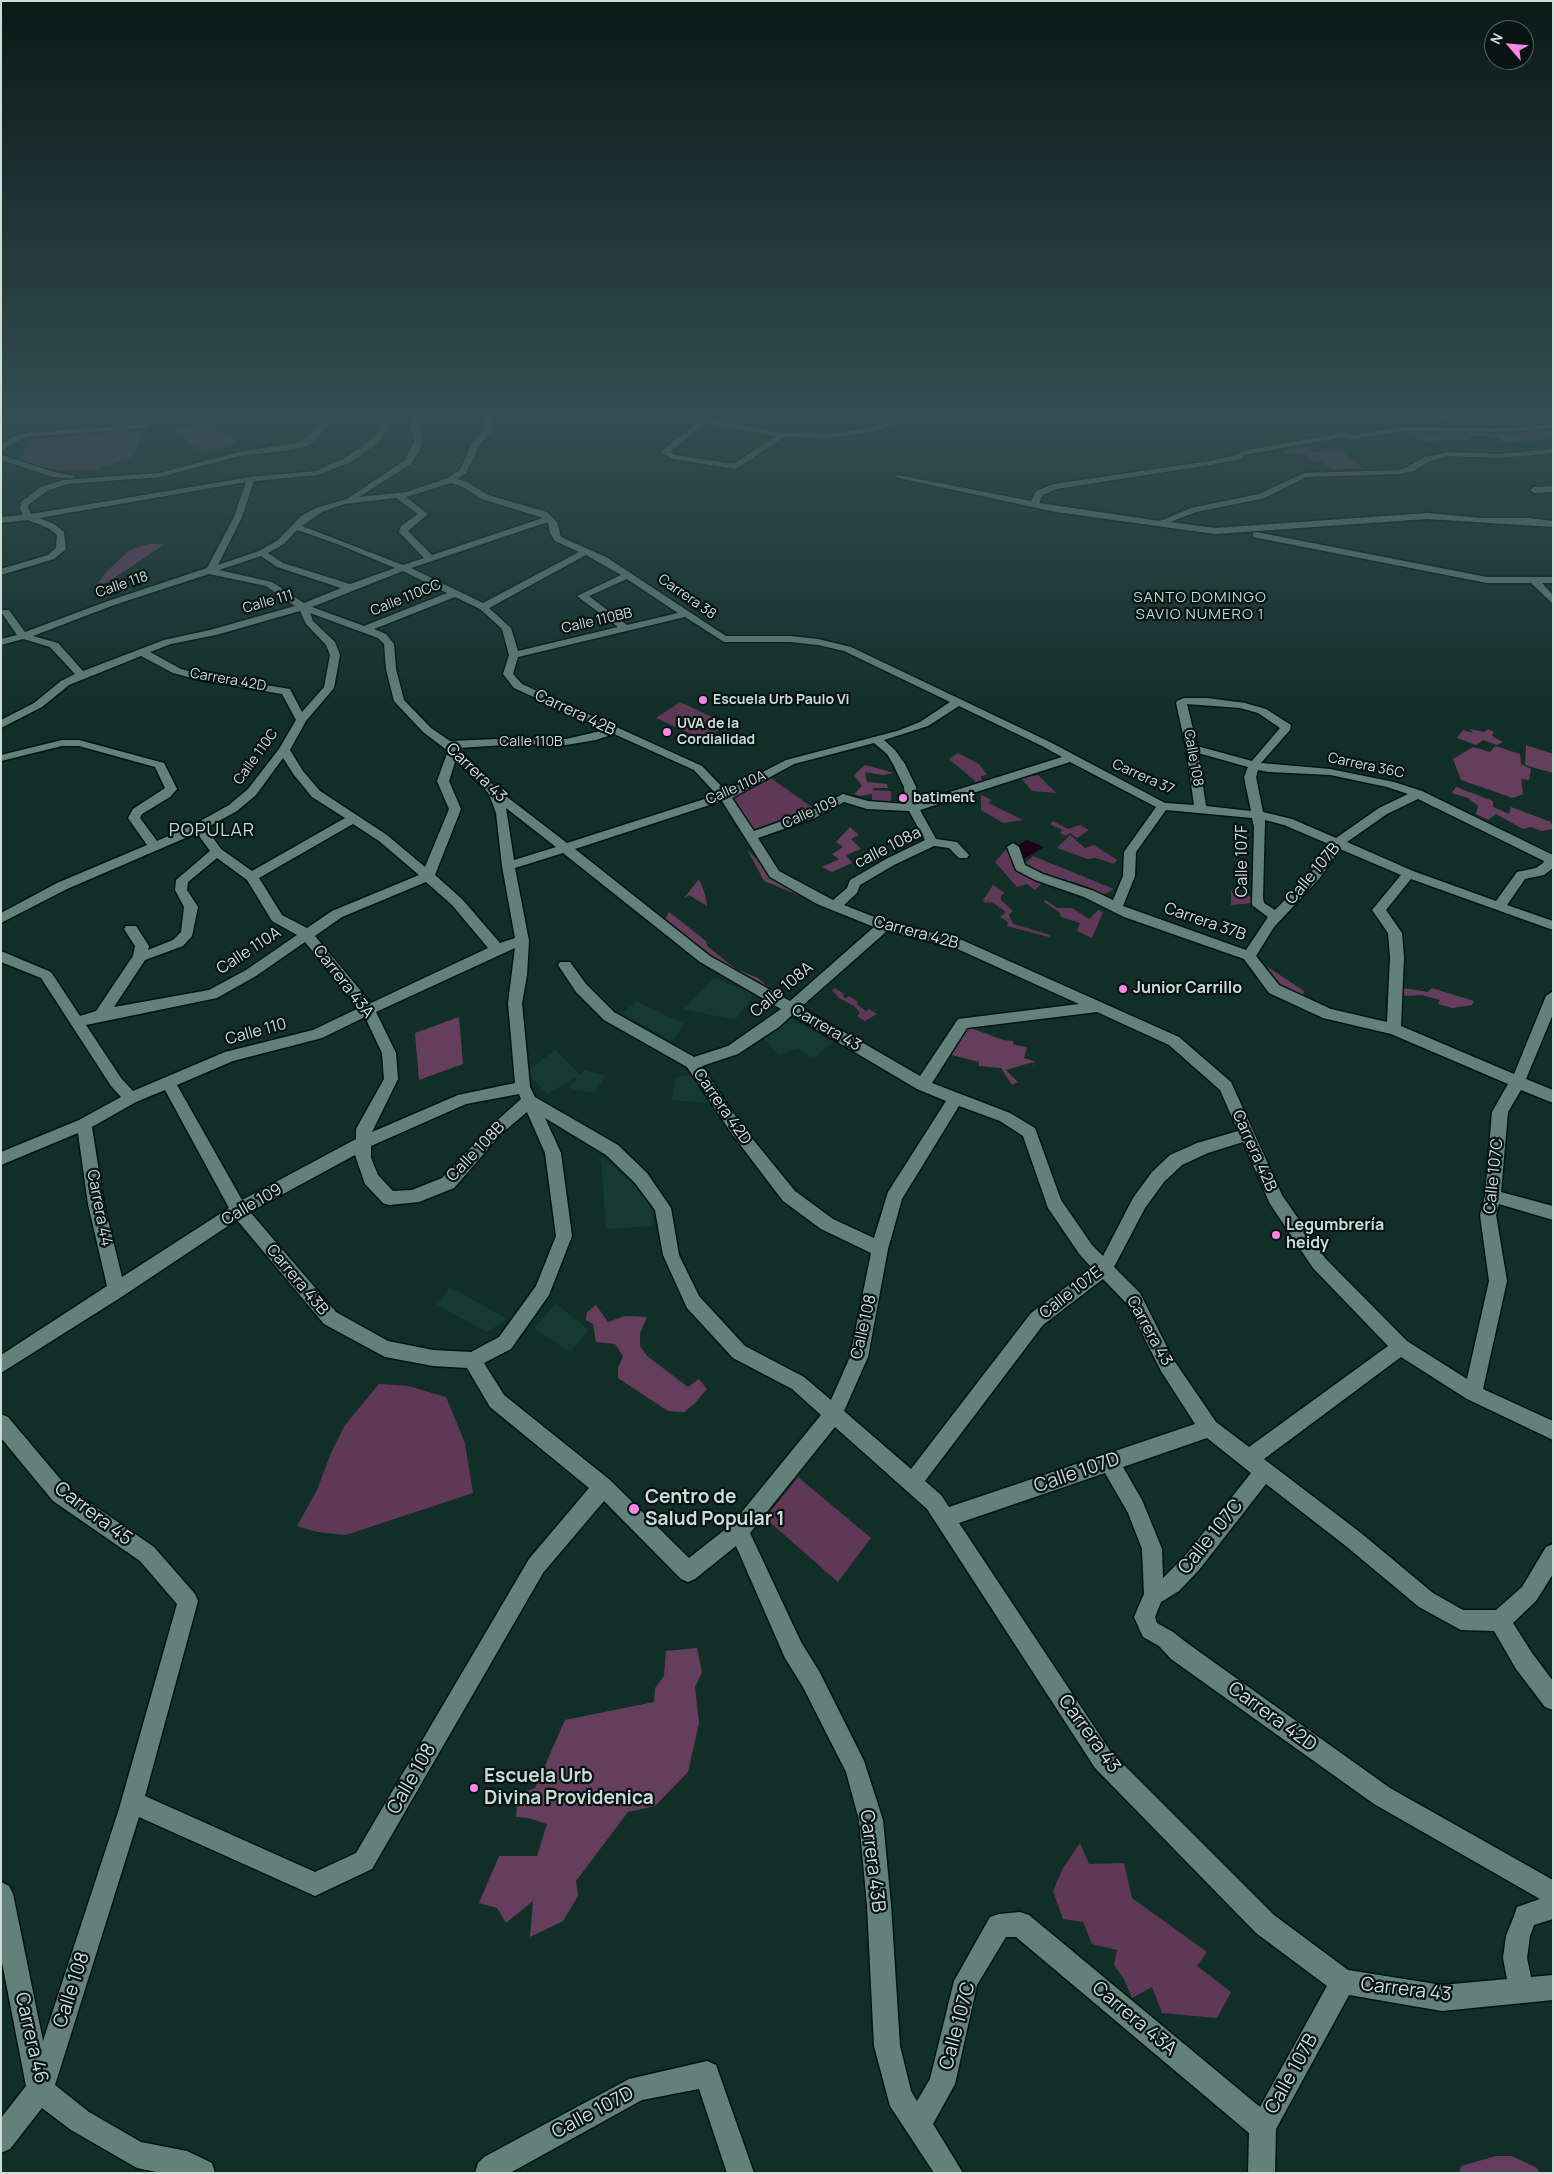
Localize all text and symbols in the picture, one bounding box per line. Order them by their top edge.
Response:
north arrow [1484,20,1534,70]
text: N [1485,30,1507,47]
street label: Calle 118 [94,568,150,602]
street label: Carrera 38 [655,571,719,623]
street label: Calle 110CC [368,576,444,620]
street label: Calle 111 [241,587,295,617]
district label: SANTO DOMINGO SAVIO NUMERO 1 [1132,589,1268,624]
street label: Calle 110BB [560,605,634,637]
street label: Carrera 42D [189,665,267,695]
street label: Carrera 42B [532,686,618,740]
place label: Escuela Urb Paulo Vi [713,692,849,708]
marker: Escuela Urb Paulo Vi [697,694,709,706]
place label: UVA de la Cordialidad [677,716,755,749]
street label: Calle 110C [230,726,282,788]
marker: UVA de la Cordialidad [661,726,673,738]
street label: Calle 108 [1180,728,1206,788]
street label: Calle 110B [499,734,563,750]
street label: Carrera 43 [442,739,510,807]
street label: Carrera 36C [1326,750,1406,782]
street label: Carrera 37 [1109,756,1177,798]
street label: Calle 110A [704,767,768,809]
place label: batiment [913,790,975,806]
marker: batiment [897,792,909,804]
street label: Calle 109 [780,794,840,832]
district label: POPULAR [168,820,256,842]
street label: calle 108a [852,823,924,873]
street label: Calle 107F [1233,825,1253,897]
street label: Calle 107B [1282,839,1344,909]
street label: Carrera 37B [1162,899,1248,945]
street label: Carrera 42B [872,912,960,954]
street label: Calle 110A [213,923,285,979]
street label: Carrera 43A [309,942,377,1022]
street label: Calle 108A [747,958,817,1022]
place label: Junior Carrillo [1133,979,1242,999]
marker: Junior Carrillo [1117,983,1129,995]
street label: Carrera 43 [788,1000,864,1056]
street label: Calle 110 [223,1015,289,1049]
street label: Carrera 42D [689,1065,755,1149]
street label: Carrera 42B [1228,1107,1280,1195]
street label: Calle 108B [443,1118,509,1186]
street label: Calle 107C [1480,1137,1508,1215]
street label: Carrera 44 [82,1168,116,1248]
street label: Calle 109 [218,1180,286,1230]
place label: Legumbrería heidy [1286,1216,1384,1254]
marker: Legumbrería heidy [1270,1229,1282,1241]
street label: Carrera 43B [262,1241,332,1319]
street label: Calle 107E [1036,1263,1106,1323]
street label: Calle 108 [847,1293,881,1361]
street label: Carrera 43 [1122,1293,1176,1369]
street label: Calle 107D [1031,1448,1123,1498]
street label: Carrera 45 [49,1477,137,1551]
place label: Centro de Salud Popular 1 [645,1487,784,1531]
street label: Calle 107C [1174,1495,1248,1579]
marker: Centro de Salud Popular 1 [627,1502,641,1516]
street label: Carrera 42D [1223,1677,1321,1757]
street label: Carrera 43 [1053,1690,1125,1778]
street label: Calle 108 [383,1740,441,1818]
place label: Escuela Urb Divina Providenica [484,1766,654,1810]
marker: Escuela Urb Divina Providenica [468,1782,480,1794]
street label: Carrera 43B [854,1809,890,1913]
street label: Calle 108 [49,1949,95,2031]
street label: Carrera 43 [1359,1973,1453,2007]
street label: Carrera 43A [1087,1977,1181,2061]
street label: Calle 107C [935,1980,981,2072]
street label: Carrera 46 [9,1990,53,2086]
street label: Calle 107B [1261,2030,1323,2118]
street label: Calle 107D [548,2082,638,2144]

